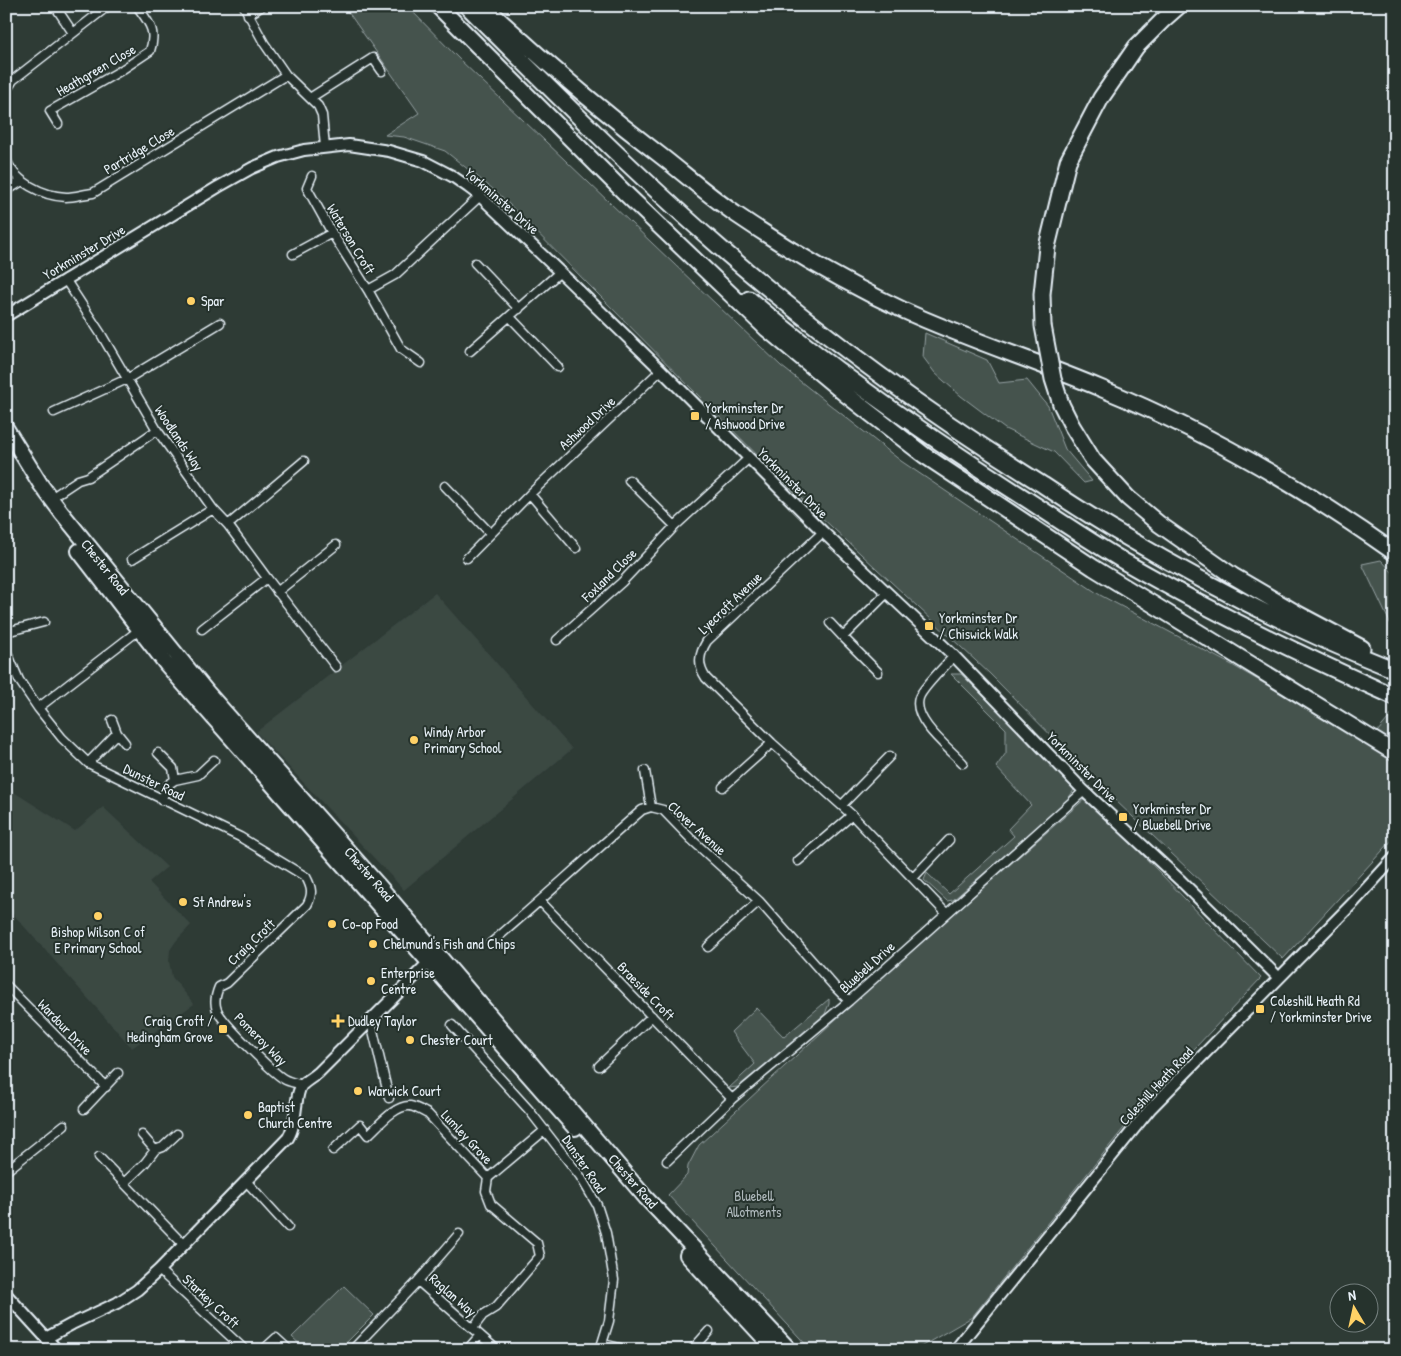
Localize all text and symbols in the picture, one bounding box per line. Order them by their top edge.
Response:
street label: Heathgreen Close [53,39,140,101]
street label: Partridge Close [100,121,179,179]
street label: Yorkminster Drive [461,163,544,238]
street label: Waterson Croft [323,200,380,278]
street label: Yorkminster Drive [39,219,129,284]
place label: Spar [201,291,225,311]
marker: Spar [185,295,197,307]
street label: Ashwood Drive [554,391,619,454]
place label: Yorkminster Dr / Ashwood Drive [705,398,785,433]
street label: Woodlands Way [150,401,208,475]
marker: Yorkminster Dr / Ashwood Drive [689,410,701,422]
street label: Yorkminster Drive [754,443,833,522]
street label: Chester Road [77,535,134,599]
street label: Foxland Close [576,543,641,606]
street label: Lyecroft Avenue [694,567,767,639]
place label: Yorkminster Dr / Chiswick Walk [939,608,1018,643]
marker: Yorkminster Dr / Chiswick Walk [923,620,935,632]
place label: Windy Arbor Primary School [424,722,502,758]
street label: Yorkminster Drive [1043,727,1122,806]
marker: Windy Arbor Primary School [408,734,420,746]
street label: Dunster Road [120,759,188,805]
street label: Clover Avenue [664,796,731,859]
place label: Yorkminster Dr / Bluebell Drive [1133,799,1212,834]
marker: Yorkminster Dr / Bluebell Drive [1117,811,1129,823]
street label: Chester Road [340,842,399,905]
place label: St Andrew's [193,892,251,911]
marker: St Andrew's [177,896,189,908]
marker: Bishop Wilson C of E Primary School [92,910,104,922]
street label: Craig Croft [223,914,280,970]
place label: Co-op Food [342,914,398,934]
marker: Co-op Food [326,918,338,930]
place label: Bishop Wilson C of E Primary School [51,922,145,958]
place label: Chelmund's Fish and Chips [383,934,515,954]
street label: Bluebell Drive [835,936,899,997]
marker: Chelmund's Fish and Chips [367,938,379,950]
street label: Braeside Croft [614,957,679,1024]
place label: Enterprise Centre [381,963,435,998]
marker: Enterprise Centre [365,975,377,987]
place label: Coleshill Heath Rd / Yorkminster Drive [1270,991,1372,1026]
street label: Wardour Drive [34,994,97,1059]
marker: Coleshill Heath Rd / Yorkminster Drive [1254,1003,1266,1015]
street label: Pomeroy Way [230,1008,292,1070]
place label: Craig Croft / Hedingham Grove [127,1011,213,1047]
place label: Dudley Taylor [348,1011,417,1031]
marker: Dudley Taylor [332,1015,344,1027]
marker: Craig Croft / Hedingham Grove [217,1023,229,1035]
place label: Chester Court [420,1030,493,1049]
marker: Chester Court [404,1034,416,1046]
street label: Coleshill Heath Road [1114,1042,1197,1129]
place label: Warwick Court [368,1081,441,1100]
marker: Warwick Court [352,1085,364,1097]
place label: Baptist Church Centre [258,1097,333,1132]
street label: Lumley Grove [437,1105,498,1169]
marker: Baptist Church Centre [242,1109,254,1121]
street label: Dunster Road [558,1131,611,1197]
street label: Chester Road [604,1149,663,1212]
park label: Bluebell Allotments [727,1186,781,1221]
street label: Starkey Croft [178,1269,244,1333]
street label: Raglan Way [425,1269,481,1321]
north arrow [1328,1284,1378,1334]
text: N [1347,1285,1358,1305]

